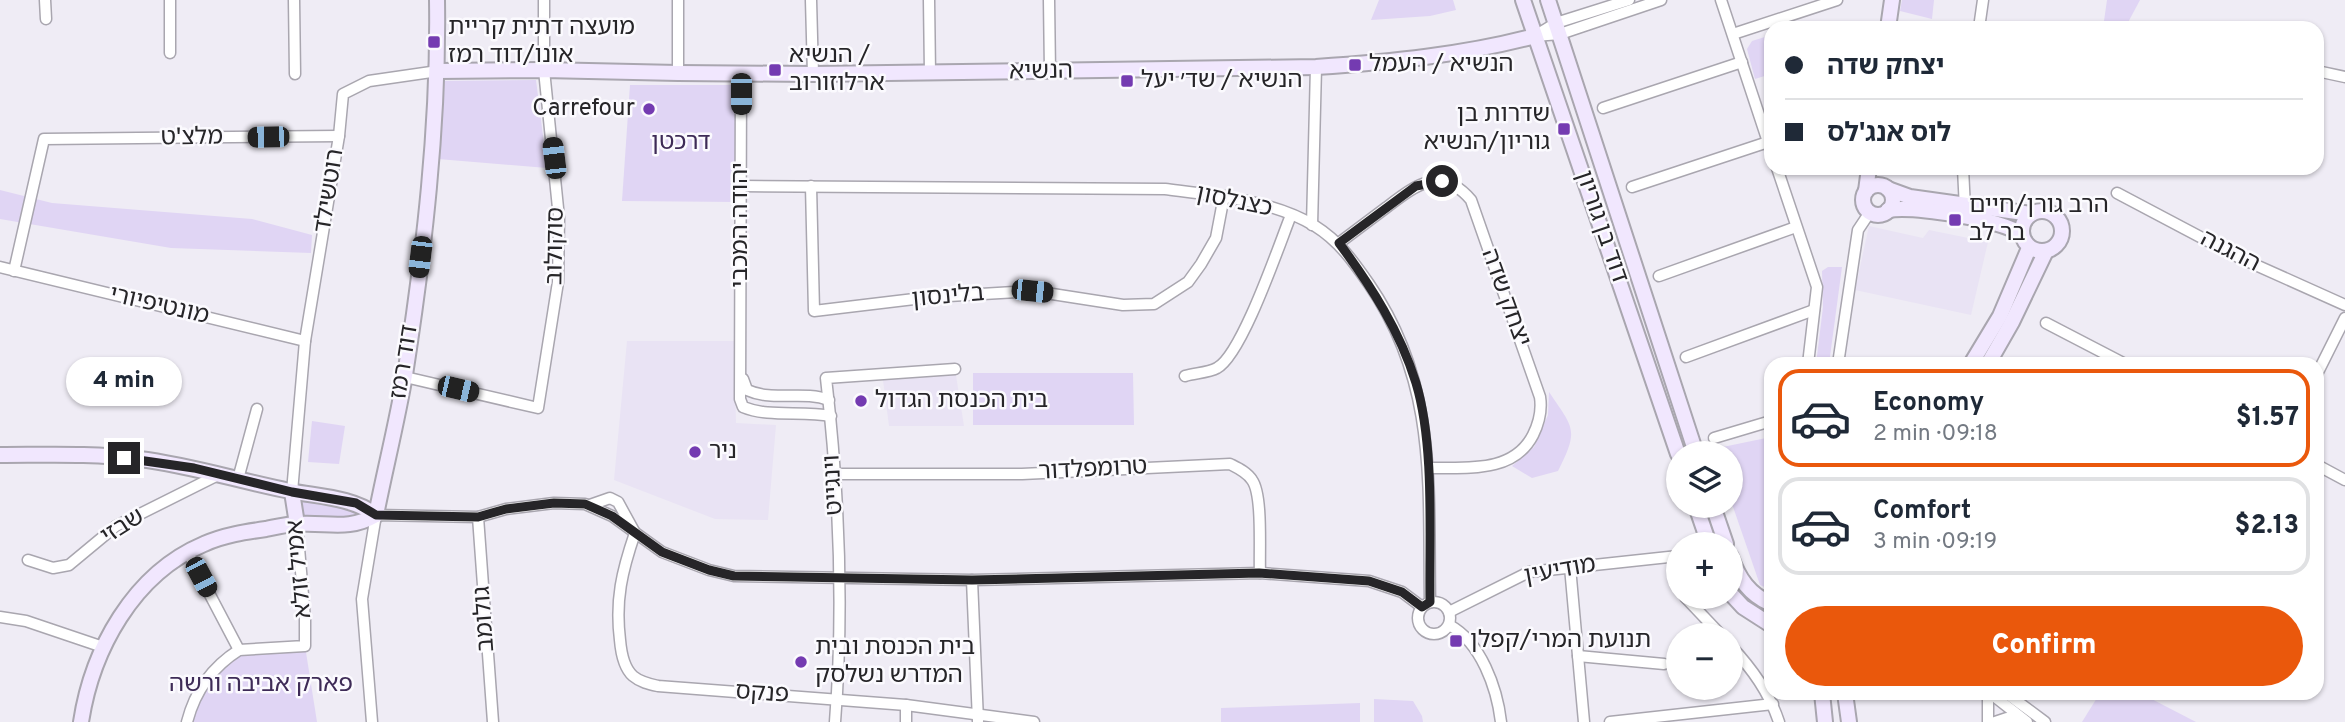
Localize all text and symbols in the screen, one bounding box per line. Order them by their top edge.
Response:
place label: מועצה דתית קריית אונו/דוד רמז [448,13,635,71]
marker: מועצה דתית קריית אונו/דוד רמז [426,34,442,50]
place label: הנשיא / ארלוזורוב [789,41,885,99]
place label: הנשיא / העמל [1369,50,1514,80]
text: יצחק שדה [1827,51,1944,84]
street label: הנשיא [1009,56,1073,88]
marker: הנשיא / העמל [1347,57,1363,73]
marker: הנשיא / ארלוזורוב [767,62,783,78]
place label: הנשיא / שד׳ יעל [1141,66,1302,96]
car [731,73,752,115]
marker: הנשיא / שד׳ יעל [1119,73,1135,89]
place label: Carrefour [532,94,635,124]
place label: שדרות בן גוריון/הנשיא [1424,100,1550,158]
marker: Carrefour [641,101,657,117]
text: לוס אנג'לס [1827,118,1951,151]
marker: שדרות בן גוריון/הנשיא [1556,121,1572,137]
street label: מלצ'ט [161,122,223,154]
car [247,126,290,148]
park label: דרכטן [651,128,711,158]
car [542,136,567,180]
street label: רוטשילד [309,147,351,235]
street label: יהודה המכבי [726,162,756,288]
route start [1426,165,1458,197]
street label: דוד בן גוריון [1568,167,1634,287]
street label: כצנלסון [1193,179,1275,225]
place label: הרב גורן/חיים בר לב [1969,191,2109,249]
street label: סוקולוב [540,207,572,285]
marker: הרב גורן/חיים בר לב [1947,212,1963,228]
street label: ההגנה [2195,224,2265,280]
car [408,235,433,279]
street label: יצחק שדה [1473,245,1537,351]
car [1011,278,1054,304]
street label: בלינסון [910,279,986,315]
street label: מונטיפיורי [106,280,212,332]
street label: דוד רמז [384,323,426,401]
callout: 4 min [66,356,182,406]
text: 4 min [93,367,155,396]
car [436,374,481,404]
place label: בית הכנסת הגדול [875,386,1048,416]
icon: car [1789,387,1852,450]
text: Economy [1873,387,1984,420]
marker: בית הכנסת הגדול [853,393,869,409]
text: $1.57 [2236,402,2299,435]
text: 2 min · 09:18 [1873,420,1998,449]
place label: ניר [709,437,737,467]
map controls [1666,441,1743,700]
button: layers [1666,441,1743,518]
route end [108,442,140,474]
marker: ניר [687,444,703,460]
street label: טרומפלדור [1038,452,1148,488]
street label: וינגייט [817,454,851,516]
icon: car [1789,495,1852,558]
text: Comfort [1873,495,1971,528]
street label: שבזי [96,502,150,552]
text: $2.13 [2235,510,2299,543]
street label: אמיל זולא [281,518,319,620]
text: 3 min · 09:19 [1873,528,1997,557]
button: + [1666,532,1743,609]
street label: מודיעין [1522,550,1598,592]
car [182,554,221,600]
street label: גולומב [468,585,502,653]
button: Confirm [1785,606,2303,686]
button: − [1666,623,1743,700]
place label: תנועת המרי/קפלן [1470,626,1651,656]
place label: בית הכנסת ובית המדרש נשלסק [815,633,975,691]
marker: תנועת המרי/קפלן [1448,633,1464,649]
marker: בית הכנסת ובית המדרש נשלסק [793,654,809,670]
park label: פארק אביבה ורשה [169,670,353,700]
street label: פנקס [734,677,790,711]

